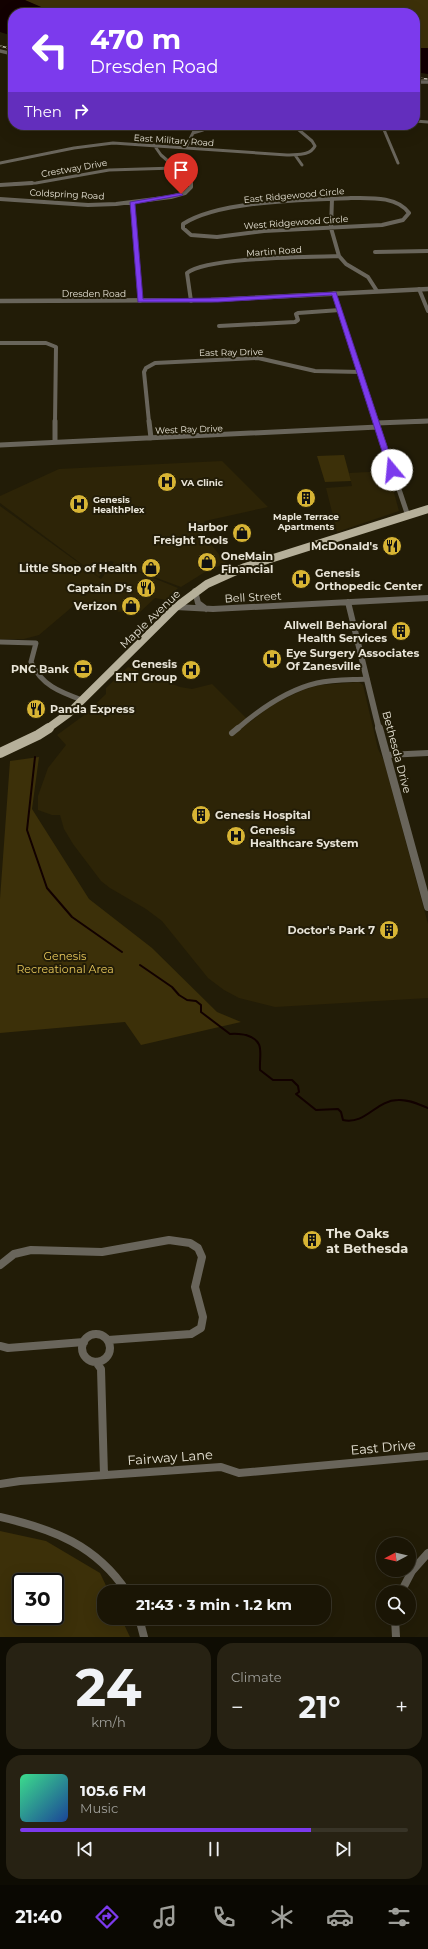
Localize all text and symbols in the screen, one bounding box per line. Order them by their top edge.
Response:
text: 470 m [90,22,181,56]
icon: left [24,24,76,76]
text: Dresden Road [90,56,219,78]
icon: right [70,100,92,122]
text: Then [24,102,62,121]
street label: East Military Road [133,132,215,148]
pin [164,153,198,194]
street label: Crestway Drive [40,157,108,179]
icon: arrive [170,159,192,181]
street label: East Ridgewood Circle [243,185,345,205]
street label: Coldspring Road [29,187,105,201]
street label: West Ridgewood Circle [243,213,349,231]
street label: Martin Road [246,244,302,258]
street label: Dresden Road [62,288,126,299]
street label: East Ray Drive [199,346,264,358]
street label: West Ray Drive [155,422,224,436]
position arrow [371,449,413,491]
hospital icon: VA Clinic [156,471,178,493]
place label: VA Clinic [180,477,224,488]
building icon: Maple Terrace Apartments [295,487,317,509]
hospital icon: Genesis HealthPlex [68,493,90,515]
place label: Genesis HealthPlex [93,494,145,515]
place label: Maple Terrace Apartments [273,511,339,532]
place label: Harbor Freight Tools [153,520,228,547]
shop icon: Harbor Freight Tools [231,522,253,544]
restaurant icon: McDonald's [381,535,403,557]
place label: McDonald's [311,539,378,553]
place label: OneMain Financial [221,549,273,576]
shop icon: OneMain Financial [196,551,218,573]
shop icon: Little Shop of Health [140,557,162,579]
place label: Little Shop of Health [19,561,137,575]
place label: Genesis Orthopedic Center [315,566,423,593]
hospital icon: Genesis Orthopedic Center [290,568,312,590]
restaurant icon: Captain D's [135,577,157,599]
place label: Captain D's [67,581,132,595]
street label: Maple Avenue [117,586,183,651]
street label: Bell Street [224,588,282,605]
shop icon: Verizon [120,595,142,617]
place label: Verizon [73,599,117,613]
place label: Allwell Behavioral Health Services [283,618,387,645]
building icon: Allwell Behavioral Health Services [390,620,412,642]
place label: Eye Surgery Associates Of Zanesville [286,646,419,673]
hospital icon: Eye Surgery Associates Of Zanesville [261,648,283,670]
place label: Genesis ENT Group [115,657,177,684]
bank icon: PNC Bank [72,658,94,680]
hospital icon: Genesis ENT Group [180,659,202,681]
place label: PNC Bank [11,662,70,676]
restaurant icon: Panda Express [25,698,47,720]
place label: Panda Express [50,702,135,716]
street label: Bethesda Drive [379,709,415,795]
building icon: Genesis Hospital [190,804,212,826]
place label: Genesis Hospital [215,808,311,822]
place label: Genesis Healthcare System [250,823,359,850]
hospital icon: Genesis Healthcare System [225,825,247,847]
building icon: Doctor's Park 7 [378,919,400,941]
place label: Doctor's Park 7 [288,923,375,937]
park label: Genesis Recreational Area [16,949,114,976]
place label: The Oaks at Bethesda [326,1225,408,1256]
building icon: The Oaks at Bethesda [301,1229,323,1251]
street label: East Drive [350,1436,416,1458]
street label: Fairway Lane [127,1446,213,1468]
north arrow [376,1537,416,1577]
map controls [376,1537,416,1625]
speed limit sign: 30 [12,1573,64,1625]
button: search [376,1585,416,1625]
text: 21:43 · 3 min · 1.2 km [136,1595,292,1614]
text: 24 [76,1656,141,1719]
text: Climate [231,1669,282,1685]
text: 21° [299,1689,341,1726]
text: − [231,1694,244,1721]
text: + [395,1694,408,1721]
text: km/h [91,1714,126,1730]
text: 105.6 FM [80,1781,146,1800]
text: Music [80,1800,118,1816]
icon: previous [74,1838,96,1860]
icon: pause [203,1838,225,1860]
icon: next [332,1838,354,1860]
icon: directions [93,1903,121,1931]
icon: music [151,1903,179,1931]
icon: phone [210,1903,238,1931]
icon: climate [268,1903,296,1931]
icon: car [326,1903,354,1931]
icon: filters [385,1903,413,1931]
text: 21:40 [15,1906,62,1928]

